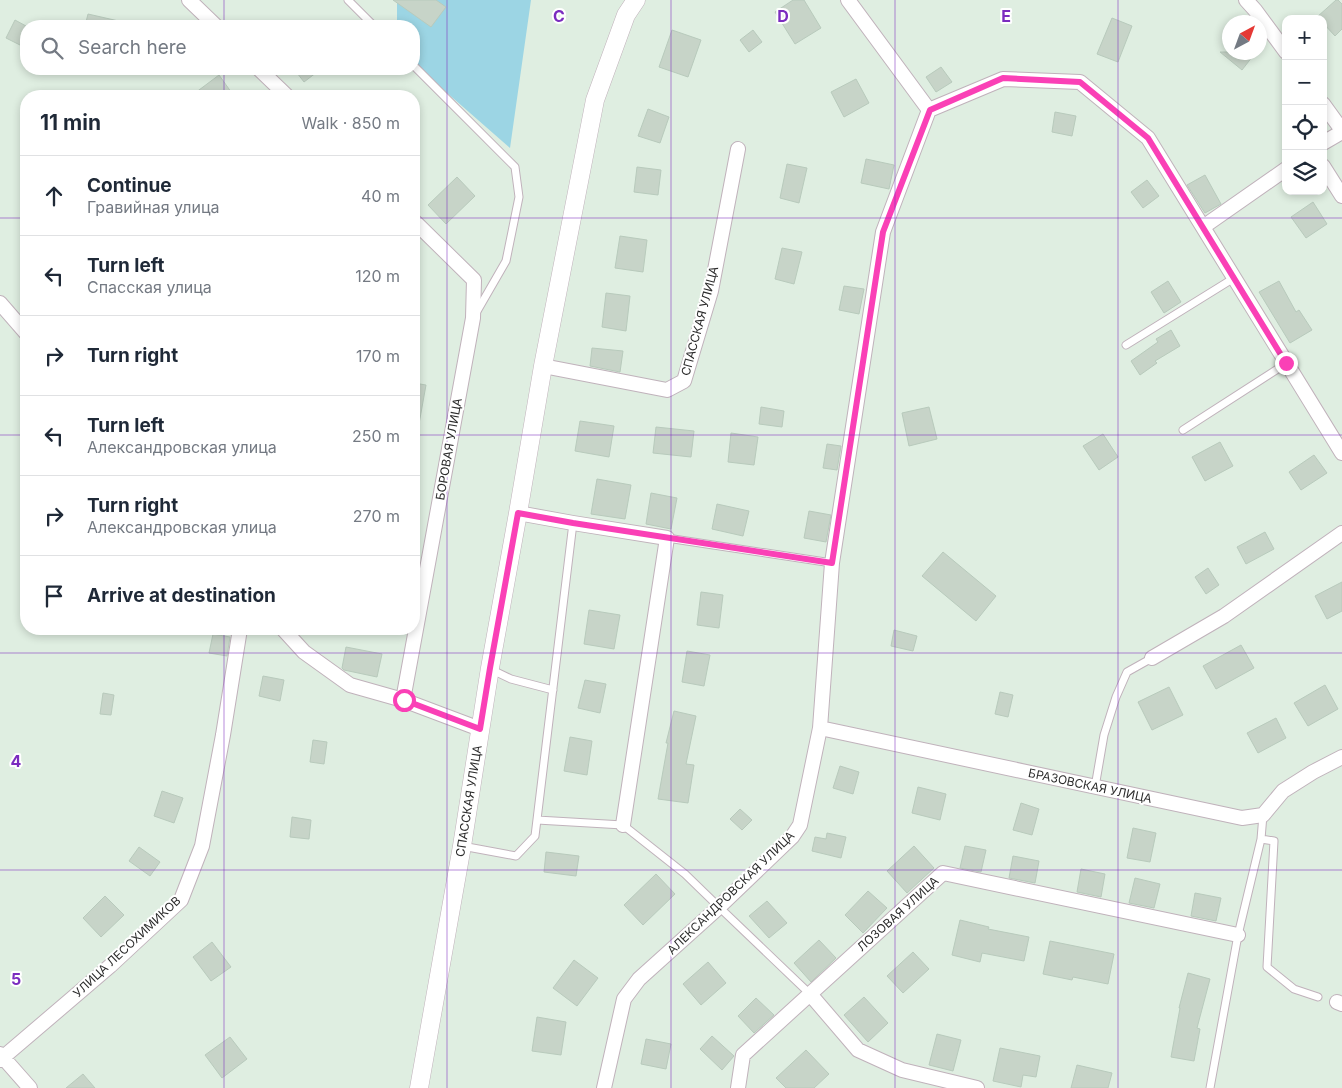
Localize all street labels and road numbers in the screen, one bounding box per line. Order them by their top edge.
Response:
street label: СПАССКАЯ УЛИЦА [678,264,721,377]
street label: БОРОВАЯ УЛИЦА [432,397,465,501]
street label: СПАССКАЯ УЛИЦА [452,744,485,858]
street label: БРАЗОВСКАЯ УЛИЦА [1027,765,1153,806]
street label: АЛЕКСАНДРОВСКАЯ УЛИЦА [664,828,797,957]
street label: ЛОЗОВАЯ УЛИЦА [854,873,942,954]
street label: УЛИЦА ЛЕСОХИМИКОВ [70,893,184,1000]

